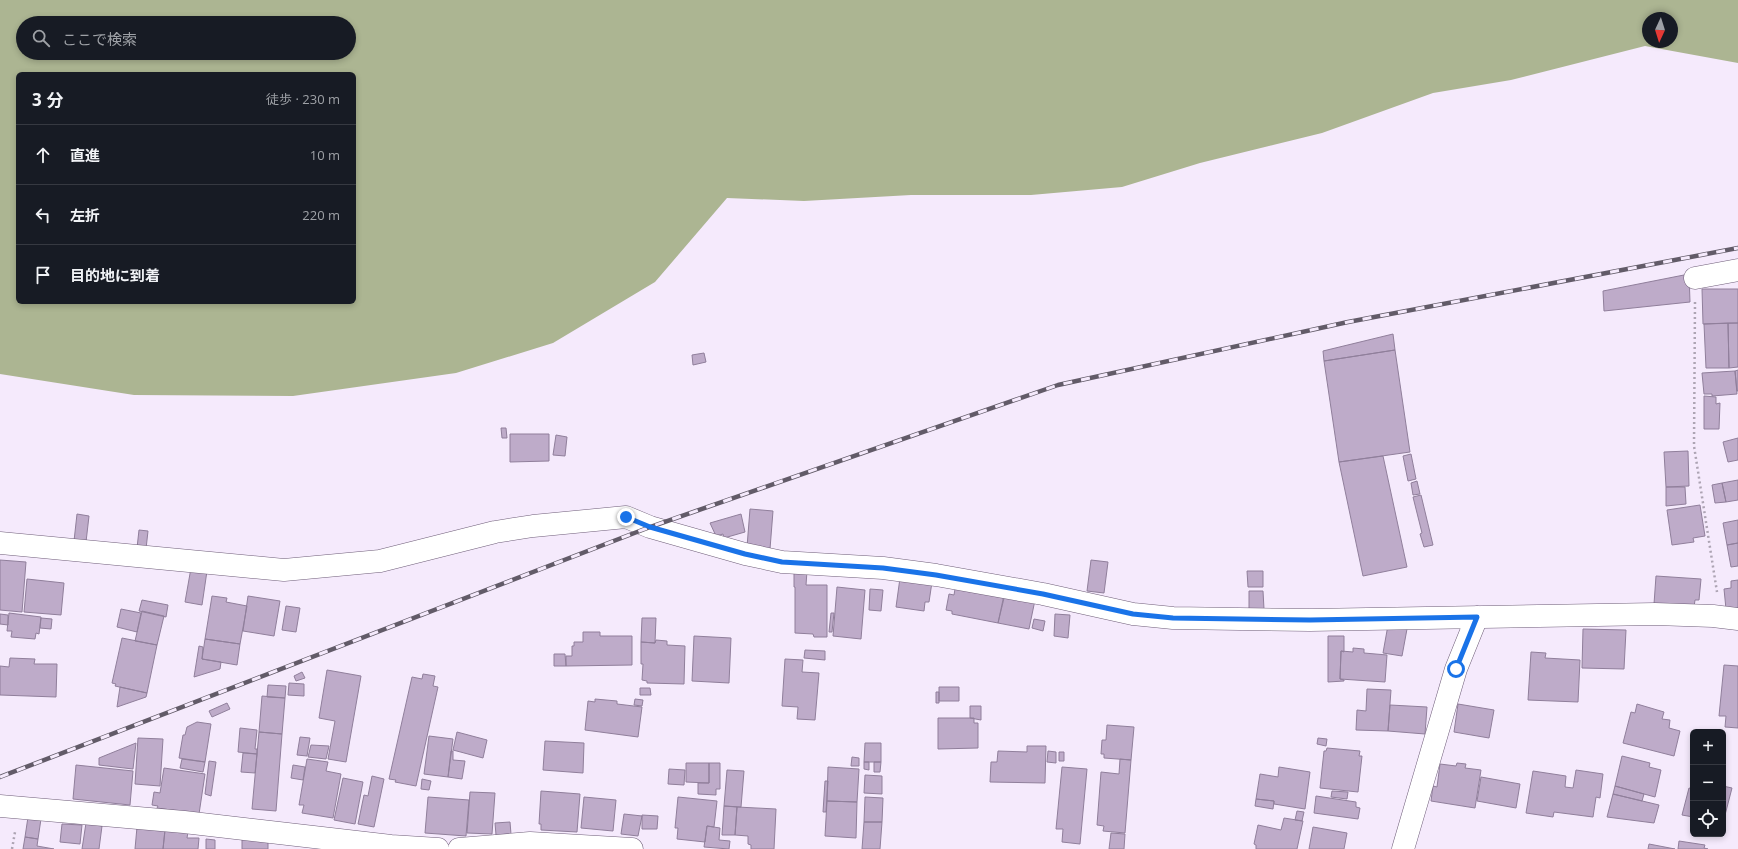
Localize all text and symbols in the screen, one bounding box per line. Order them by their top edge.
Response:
north arrow [1642,12,1678,48]
search box [16,16,356,60]
icon: search [30,27,52,49]
text: ここで検索 [62,29,137,49]
text: 3 分 [32,88,63,111]
text: 徒歩 · 230 m [266,90,340,108]
icon: ahead [32,144,54,166]
text: 直進 [70,145,100,165]
text: 10 m [310,146,340,164]
icon: left [32,204,54,226]
text: 左折 [70,205,100,225]
text: 220 m [302,206,340,224]
icon: arrive [32,264,54,286]
text: 目的地に到着 [70,265,160,285]
route end [617,508,635,526]
route start [1447,660,1465,678]
map controls [1690,729,1726,837]
button: + [1690,729,1726,765]
button: − [1690,765,1726,801]
button: locate [1690,801,1726,837]

